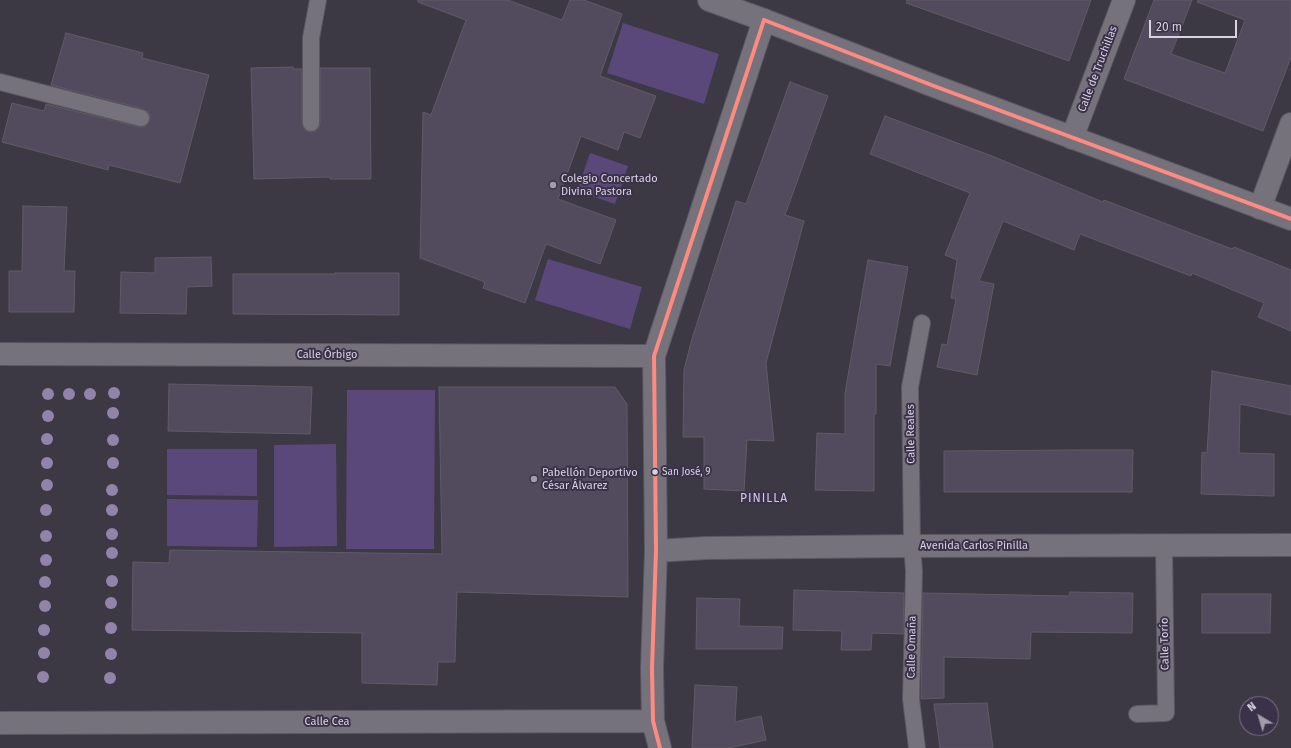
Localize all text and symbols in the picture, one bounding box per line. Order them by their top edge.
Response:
scale bar [1151,12,1239,38]
text: 20 m [1156,20,1182,34]
street label: Calle de Truchillas [1076,24,1120,114]
place label: Colegio Concertado Divina Pastora [561,172,658,198]
marker: Colegio Concertado Divina Pastora [548,180,558,190]
street label: Calle Órbigo [297,348,357,362]
street label: Calle Reales [904,404,918,464]
place label: Pabellón Deportivo César Álvarez [542,466,638,492]
place label: San José, 9 [662,466,711,478]
marker: San José, 9 [650,467,660,477]
marker: Pabellón Deportivo César Álvarez [529,474,539,484]
district label: PINILLA [740,492,788,506]
street label: Avenida Carlos Pinilla [920,539,1028,553]
street label: Calle Omaña [905,616,919,678]
street label: Calle Torío [1158,618,1172,670]
north arrow [1239,696,1279,736]
text: N [1245,700,1259,714]
street label: Calle Cea [304,715,350,729]

